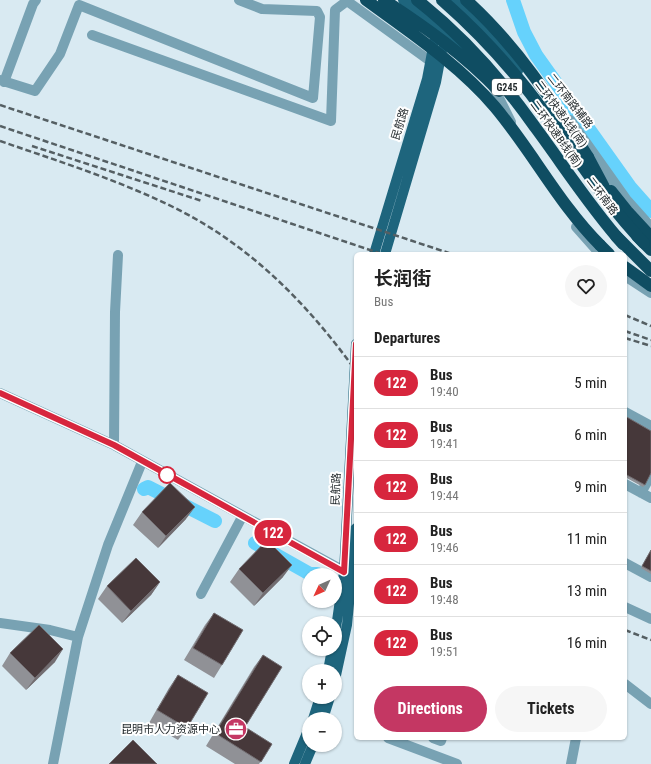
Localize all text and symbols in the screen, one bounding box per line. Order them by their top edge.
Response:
street label: 二环南路辅路 [545,71,595,131]
street label: 二环快速A线(南) [532,78,590,150]
road number: G245 [492,79,522,95]
street label: 二环快速B线(南) [528,98,584,170]
street label: 民航路 [389,106,411,142]
street label: 二环南路 [584,175,620,217]
button: heart [565,265,607,307]
text: 长润街 [374,267,431,290]
text: Bus [374,294,393,309]
text: Departures [374,329,440,347]
text: Bus [430,366,453,384]
text: 5 min [574,374,607,392]
text: 122 [385,375,407,391]
text: 19:40 [430,384,459,399]
text: Bus [430,418,453,436]
text: 6 min [574,426,607,444]
text: 122 [385,427,407,443]
text: 19:41 [430,436,459,451]
unlabelled marker [158,466,176,484]
text: Bus [430,470,453,488]
street label: 民航路 [329,472,343,506]
text: 9 min [574,478,607,496]
text: 122 [385,479,407,495]
text: 19:44 [430,488,459,503]
line badge: 122 [250,520,296,546]
text: Bus [430,522,453,540]
text: 122 [262,525,284,541]
text: 11 min [567,530,607,548]
text: 122 [385,531,407,547]
text: 19:46 [430,540,459,555]
north arrow [302,568,342,608]
map controls [302,568,342,752]
text: Bus [430,574,453,592]
text: 13 min [567,582,607,600]
text: 122 [385,583,407,599]
text: 19:48 [430,592,459,607]
button: locate [302,616,342,656]
text: Bus [430,626,453,644]
text: 16 min [567,634,607,652]
text: 122 [385,635,407,651]
text: 19:51 [430,644,459,659]
button: + [302,664,342,704]
button: Directions [374,686,487,732]
button: Tickets [495,686,607,732]
button: − [302,712,342,752]
office icon: 昆明市人力资源中心 [223,716,249,742]
place label: 昆明市人力资源中心 [121,723,220,736]

